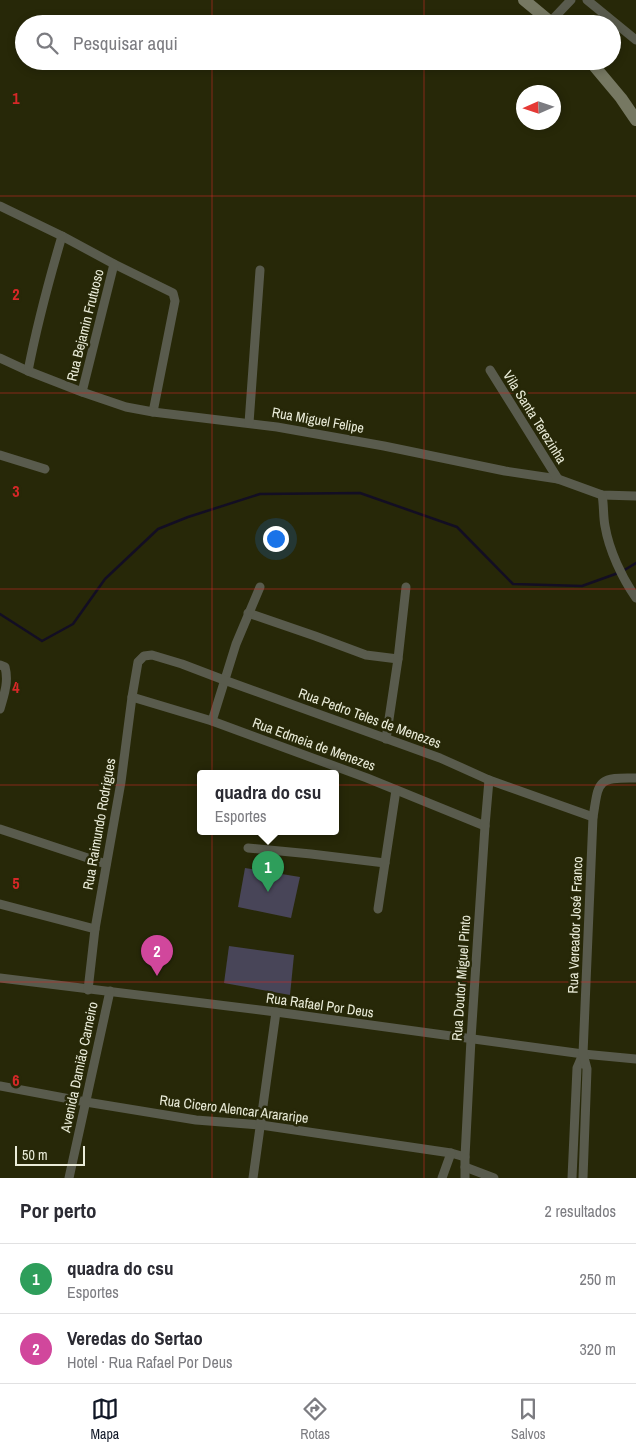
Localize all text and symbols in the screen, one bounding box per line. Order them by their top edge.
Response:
search box [15,15,621,70]
icon: search [33,29,61,57]
text: Pesquisar aqui [73,30,178,56]
north arrow [516,85,561,130]
text: 1 [12,87,20,109]
street label: Rua Bejamin Frutuoso [62,267,108,383]
text: 2 [12,283,20,305]
street label: Vila Santa Terezinha [499,367,571,467]
street label: Rua Miguel Felipe [271,403,365,437]
text: 3 [12,480,20,502]
your location [263,526,289,552]
text: 4 [12,676,20,698]
street label: Rua Pedro Teles de Menezes [296,684,444,752]
street label: Rua Edmeia de Menezes [250,713,378,775]
street label: Rua Raimundo Rodrigues [79,757,119,891]
popup [197,770,339,835]
text: quadra do csu [215,779,321,805]
text: Esportes [215,805,267,827]
pin: 1 [252,851,284,892]
street label: Rua Vereador José Franco [564,856,586,994]
text: 5 [12,872,20,894]
street label: Rua Doutor Miguel Pinto [448,914,474,1042]
pin: 2 [141,935,173,976]
street label: Rua Rafael Por Deus [265,989,375,1021]
street label: Avenida Damião Carneiro [56,1000,102,1135]
text: 6 [12,1069,20,1091]
street label: Rua Cicero Alencar Arararipe [158,1091,310,1127]
scale bar [15,1143,85,1166]
text: 50 m [22,1146,48,1164]
text: Por perto [20,1196,97,1225]
text: 2 resultados [545,1200,616,1222]
text: quadra do csu [67,1255,174,1281]
text: 1 [32,1268,40,1290]
text: 250 m [580,1268,616,1290]
text: Esportes [67,1281,119,1303]
text: Veredas do Sertao [67,1325,203,1351]
text: 2 [32,1338,40,1360]
text: 320 m [580,1338,616,1360]
text: Hotel · Rua Rafael Por Deus [67,1351,233,1373]
tab: Mapa [90,1395,119,1443]
tab: Rotas [300,1395,330,1443]
tab: Salvos [511,1395,546,1443]

